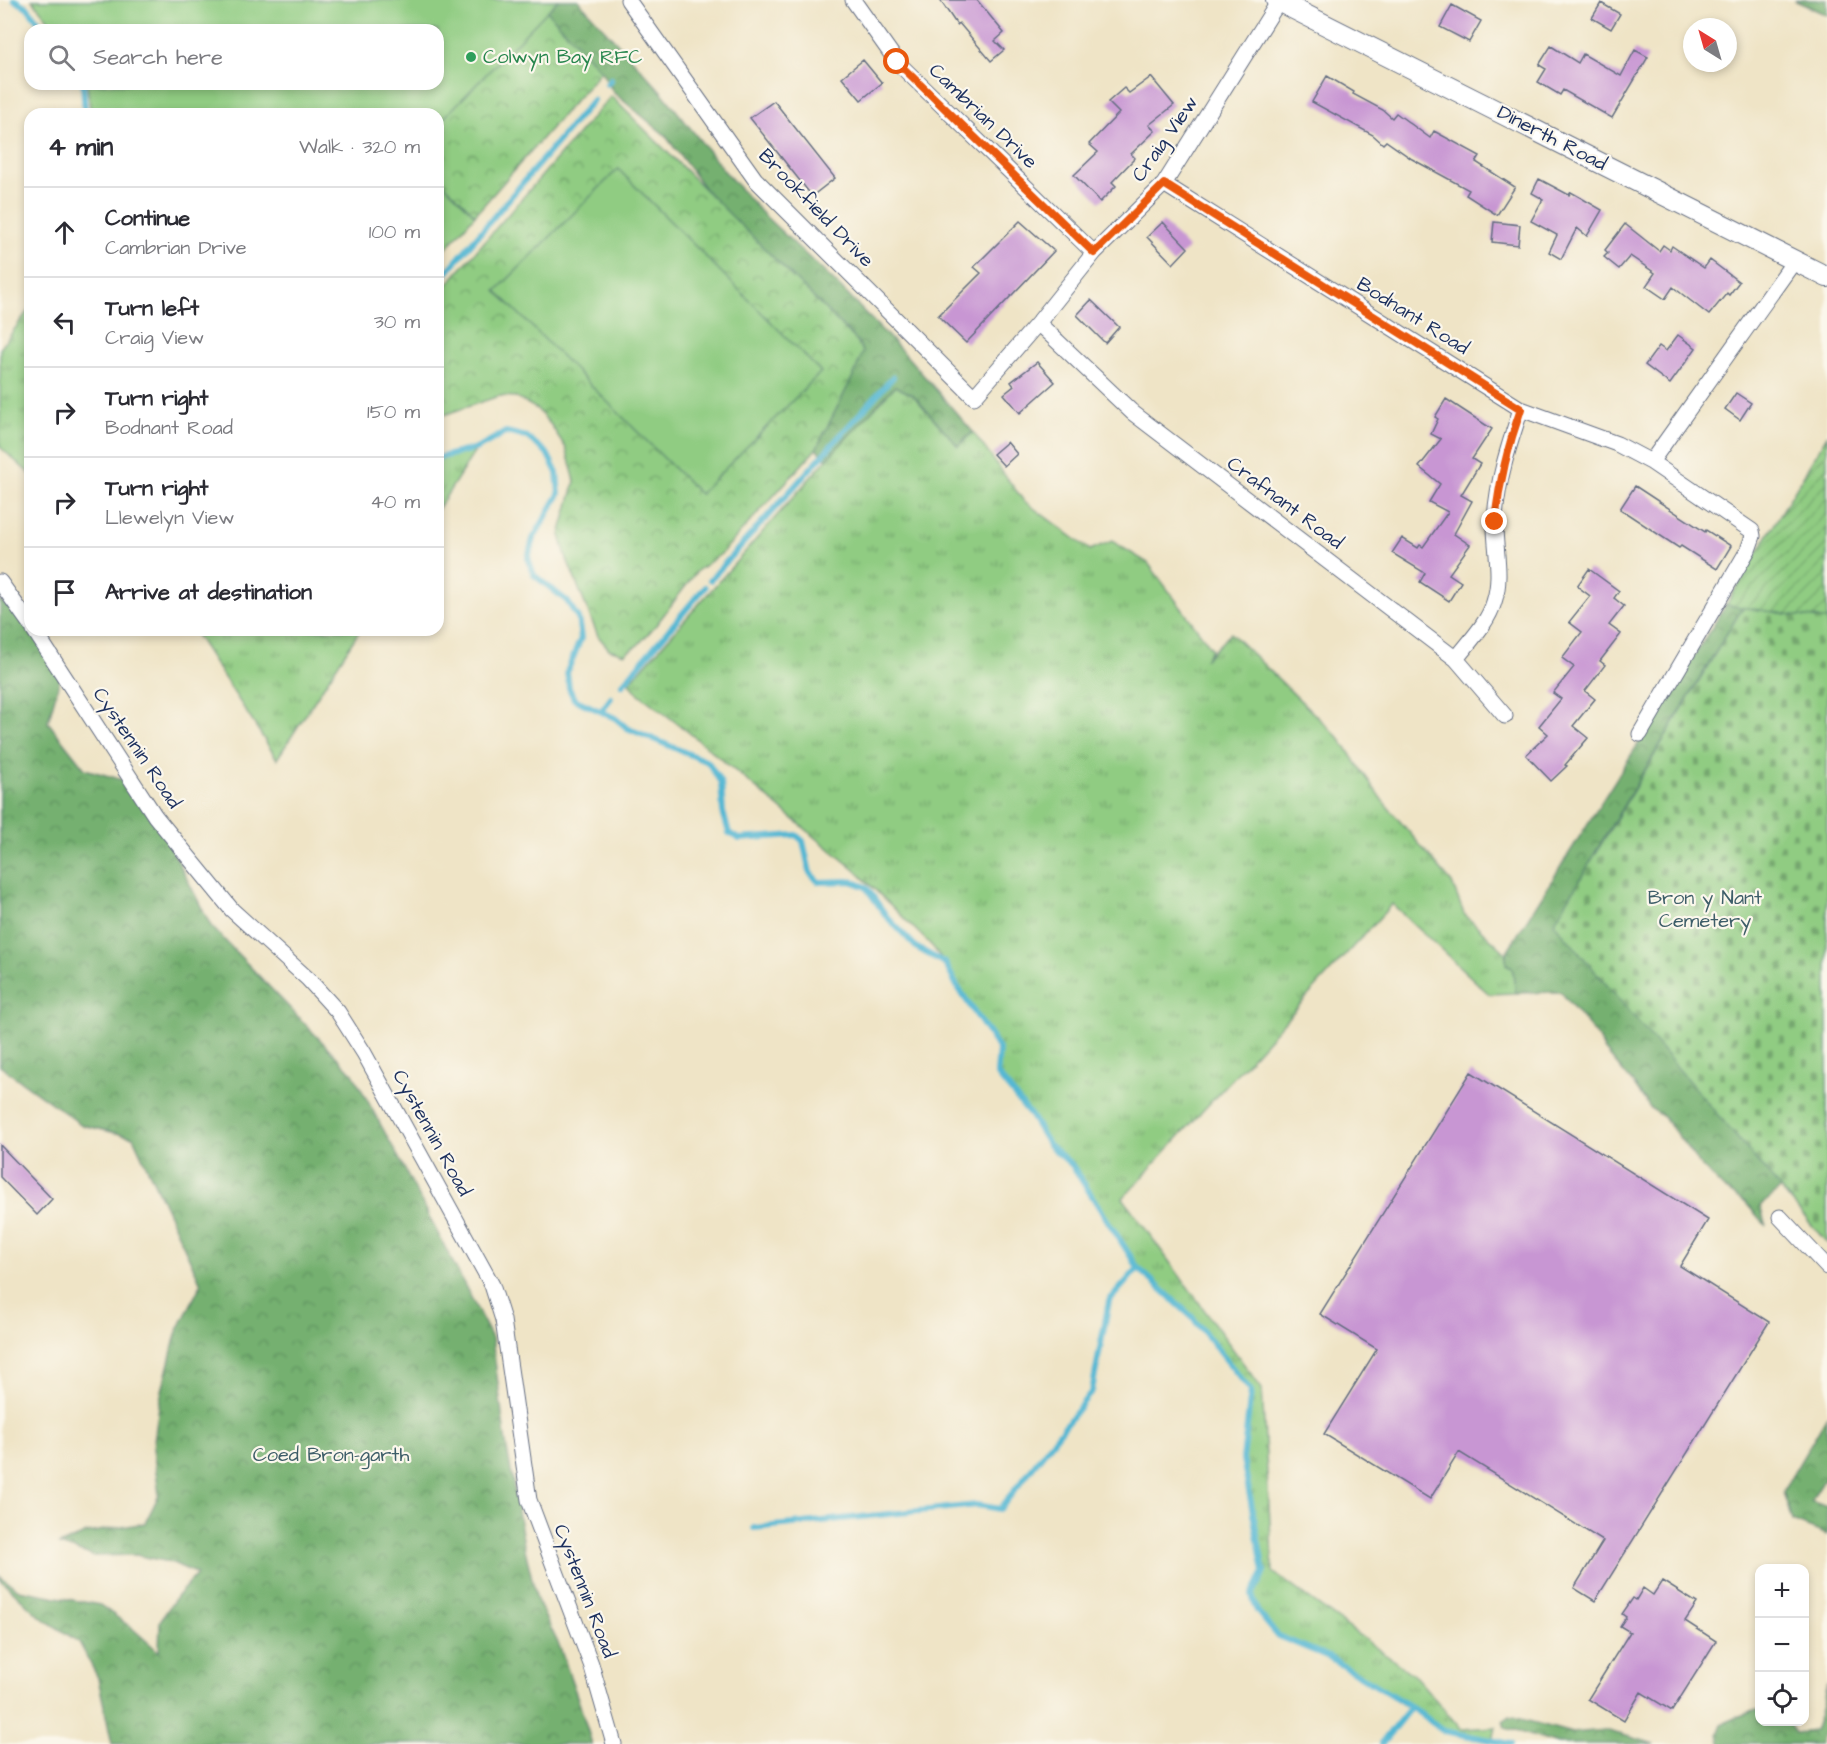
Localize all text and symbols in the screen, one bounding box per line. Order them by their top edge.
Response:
north arrow [1683,18,1737,72]
search box [24,24,444,90]
icon: search [45,41,78,74]
text: Search here [93,42,223,73]
place label: Colwyn Bay RFC [483,43,642,72]
route start [883,48,909,74]
marker: Colwyn Bay RFC [464,50,478,64]
street label: Cambrian Drive [922,57,1044,175]
street label: Craig View [1125,90,1206,188]
street label: Dinerth Road [1492,98,1612,178]
text: 4 min [48,129,113,165]
text: Walk · 320 m [299,133,420,161]
street label: Brookfield Drive [752,142,880,274]
text: Continue [105,203,190,234]
icon: ahead [48,216,81,249]
text: 100 m [369,218,420,246]
text: Cambrian Drive [105,234,247,262]
street label: Bodnant Road [1351,270,1475,362]
text: Turn left [105,293,199,324]
icon: left [48,306,81,339]
text: 30 m [374,308,420,336]
text: Craig View [105,324,204,352]
text: Turn right [105,383,208,414]
icon: right [48,396,81,429]
text: 150 m [367,398,420,426]
text: Bodnant Road [105,414,233,442]
street label: Crafnant Road [1221,450,1349,556]
text: Turn right [105,473,208,504]
icon: right [48,486,81,519]
text: 40 m [370,488,420,516]
text: Llewelyn View [105,504,235,532]
route end [1481,508,1507,534]
icon: arrive [48,576,81,609]
text: Arrive at destination [105,577,312,608]
street label: Cystennin Road [85,682,188,815]
park label: Bron y Nant Cemetery [1648,884,1762,936]
street label: Cystennin Road [385,1065,478,1202]
park label: Coed Bron-garth [253,1441,409,1470]
street label: Cystennin Road [546,1520,623,1662]
map controls [1755,1564,1809,1726]
button: + [1755,1564,1809,1618]
button: − [1755,1618,1809,1672]
button: locate [1755,1672,1809,1726]

